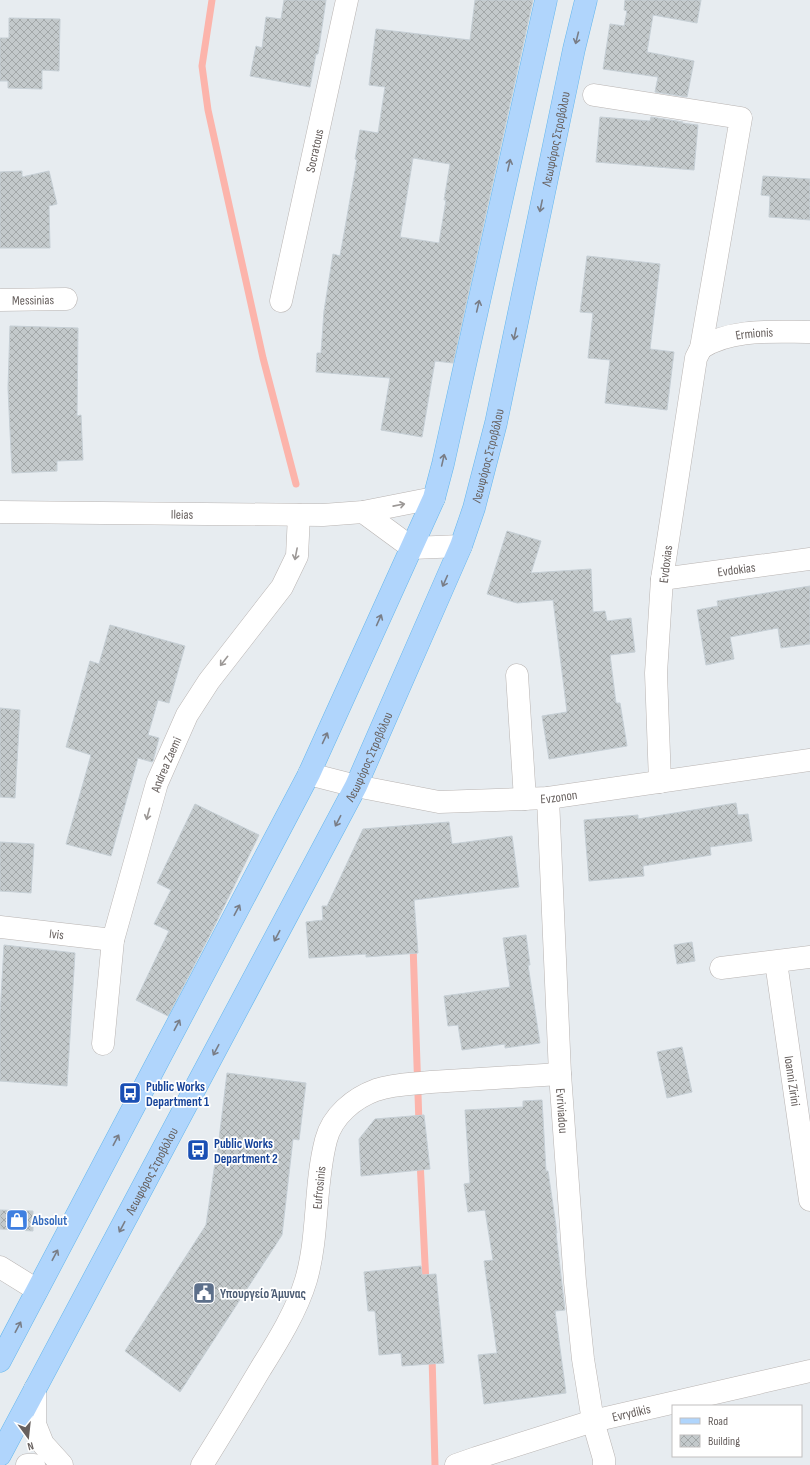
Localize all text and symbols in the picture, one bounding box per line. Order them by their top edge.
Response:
one-way arrow [572,31,580,44]
street label: Λεωφόρος Στροβόλου [538,90,574,189]
street label: Socratous [302,127,328,174]
one-way arrow [506,159,514,172]
one-way arrow [537,199,545,212]
street label: Messinias [12,292,55,309]
one-way arrow [474,300,482,313]
street label: Ermionis [734,325,774,344]
one-way arrow [511,327,519,340]
street label: Λεωφόρος Στροβόλου [468,407,508,506]
one-way arrow [440,454,448,467]
one-way arrow [392,500,405,508]
street label: Ileias [171,507,194,523]
street label: Evdoxias [656,544,676,584]
one-way arrow [292,547,300,560]
street label: Evdokias [716,559,757,580]
one-way arrow [441,575,448,587]
one-way arrow [376,614,383,626]
one-way arrow [220,655,229,666]
street label: Λεωφόρος Στροβόλου [342,710,396,805]
one-way arrow [322,733,329,745]
street label: Andrea Zaemi [148,734,185,795]
street label: Evzonon [540,787,578,807]
one-way arrow [144,807,151,820]
one-way arrow [334,815,341,827]
one-way arrow [234,905,241,917]
street label: Ivis [48,926,65,943]
one-way arrow [273,930,281,942]
one-way arrow [173,1020,181,1032]
one-way arrow [212,1044,219,1056]
street label: Ioanni Zirini [780,1055,803,1107]
place label: Public Works Department 1 [146,1079,209,1110]
bus stop icon: Public Works Department 1 [117,1080,143,1106]
street label: Evriviadou [552,1088,571,1134]
street label: Λεωφόρος Στροβόλου [122,1125,182,1218]
one-way arrow [113,1135,120,1147]
place label: Public Works Department 2 [214,1136,278,1167]
bus stop icon: Public Works Department 2 [185,1137,211,1163]
street label: Eufrosinis [309,1165,330,1210]
shop icon: Absolut [4,1207,30,1233]
place label: Absolut [31,1213,68,1229]
one-way arrow [118,1221,125,1233]
one-way arrow [52,1250,60,1262]
public building icon: Υπουργείο Άμυνας [191,1280,217,1306]
place label: Υπουργείο Άμυνας [220,1286,306,1302]
one-way arrow [15,1321,22,1333]
street label: Evrydikis [610,1401,652,1425]
legend [672,1405,802,1457]
text: Road [708,1414,728,1429]
north arrow [8,1417,48,1457]
text: Building [708,1434,740,1449]
text: N [26,1439,35,1453]

